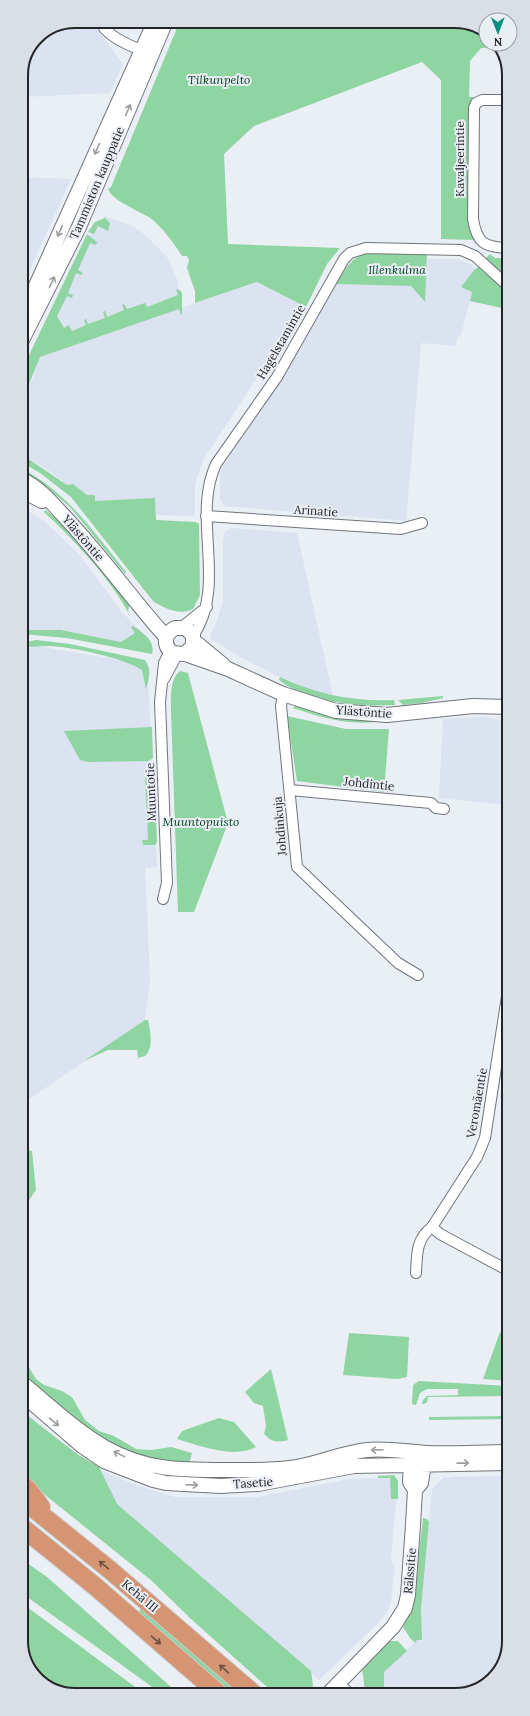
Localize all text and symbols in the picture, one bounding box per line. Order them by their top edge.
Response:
north arrow [478,12,518,52]
text: N [493,35,503,49]
park label: Tilkunpelto [188,72,250,87]
one-way arrow [125,105,133,117]
street label: Kavaljeerintie [452,121,467,197]
street label: Tammiston kauppatie [66,124,127,241]
one-way arrow [93,142,100,154]
one-way arrow [55,224,63,236]
park label: Illenkulma [368,262,426,277]
one-way arrow [49,277,56,289]
street label: Hagelstamintie [253,301,308,382]
street label: Arinatie [293,501,339,520]
street label: Ylästöntie [59,511,108,564]
street label: Ylästöntie [334,702,393,721]
street label: Muuntotie [142,762,159,822]
street label: Johdintie [342,773,396,794]
street label: Johdinkuja [269,796,290,857]
park label: Muuntopuisto [163,814,239,829]
street label: Veromäentie [463,1066,490,1140]
one-way arrow [49,1418,60,1427]
one-way arrow [371,1446,384,1454]
one-way arrow [113,1450,125,1457]
one-way arrow [456,1459,469,1467]
street label: Tasetie [232,1474,274,1491]
one-way arrow [185,1481,198,1489]
street label: Rälssitie [400,1547,419,1595]
one-way arrow [99,1561,109,1570]
street label: Kehä III [119,1576,162,1615]
one-way arrow [151,1635,161,1644]
one-way arrow [219,1664,230,1673]

